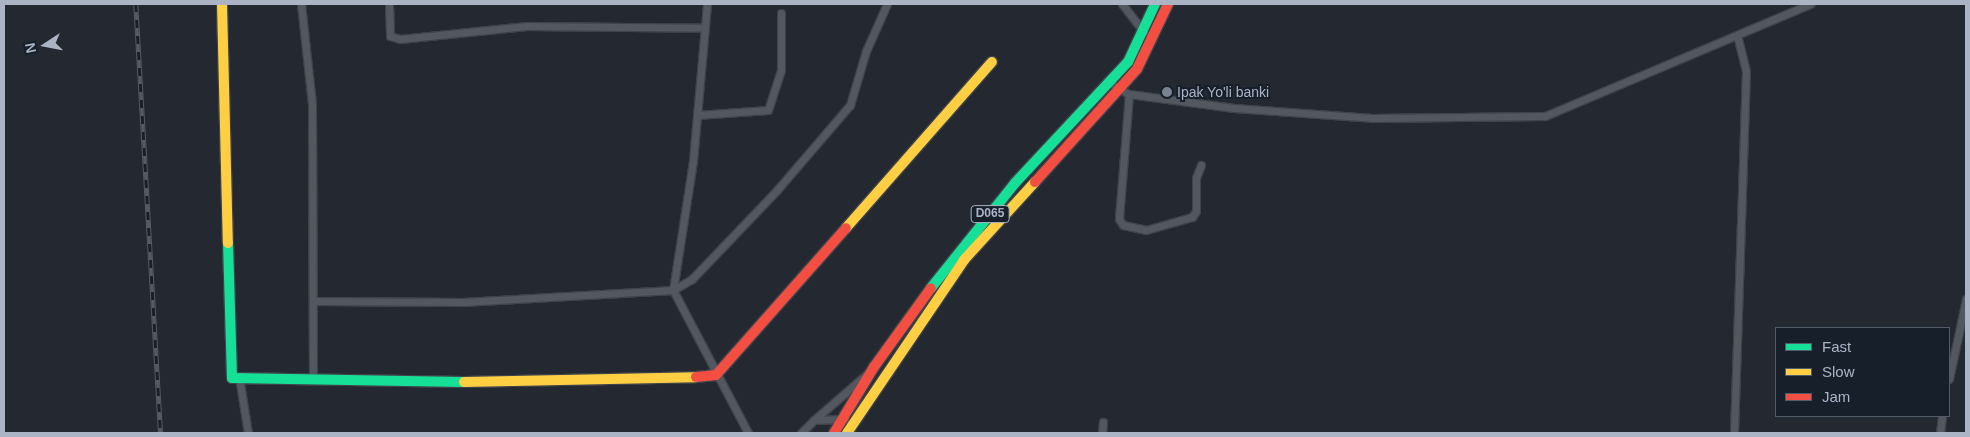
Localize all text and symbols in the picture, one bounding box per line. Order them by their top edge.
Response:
north arrow [20,20,70,70]
text: N [21,41,39,54]
place label: Ipak Yo'li banki [1177,84,1269,100]
marker: Ipak Yo'li banki [1161,86,1173,98]
road number: D065 [970,204,1010,223]
legend [1775,327,1950,417]
text: Fast [1822,338,1851,355]
text: Slow [1822,363,1855,380]
text: Jam [1822,388,1850,405]

